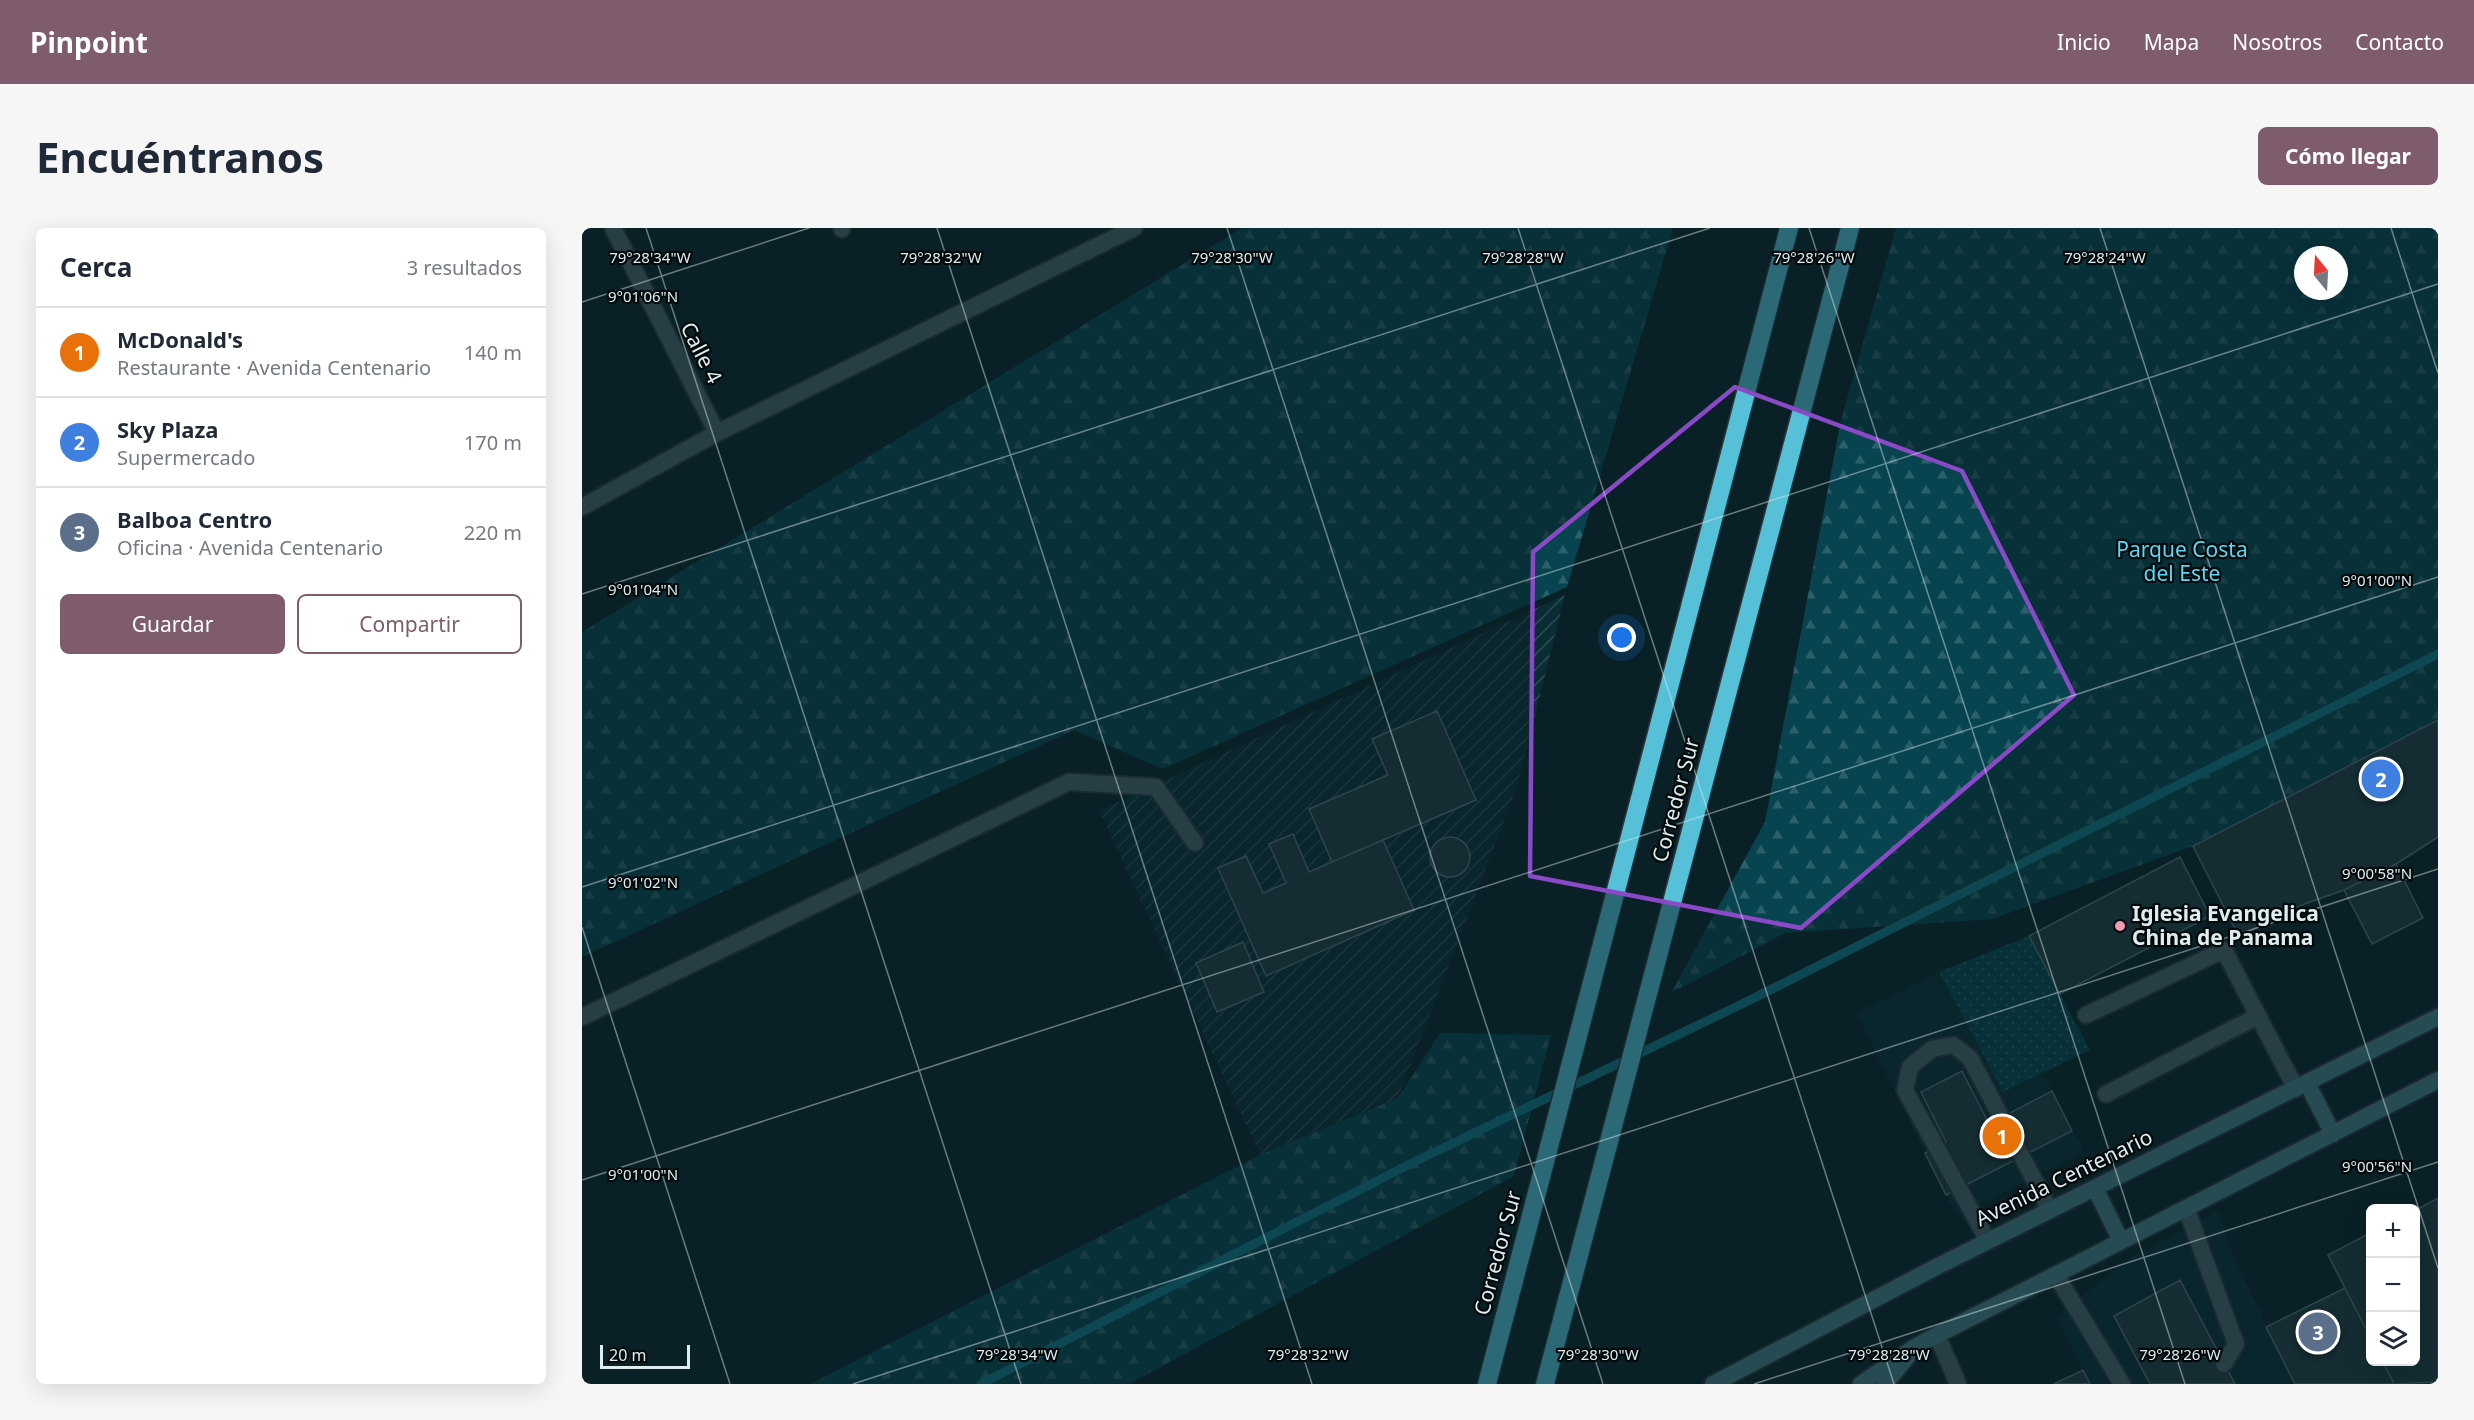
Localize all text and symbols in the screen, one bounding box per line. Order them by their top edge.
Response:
text: Pinpoint [30,23,148,61]
text: Inicio [2057,28,2111,56]
text: Mapa [2144,28,2199,56]
text: Nosotros [2232,28,2322,56]
text: Contacto [2355,28,2444,56]
button: Cómo llegar [2258,127,2438,185]
text: Encuéntranos [36,128,324,185]
north arrow [2294,246,2348,300]
text: 79°28'34"W [609,247,691,267]
text: 79°28'32"W [900,247,982,267]
text: 79°28'30"W [1191,247,1273,267]
text: 79°28'28"W [1482,247,1564,267]
text: 79°28'26"W [1773,247,1855,267]
text: 79°28'24"W [2064,247,2146,267]
text: Cerca [60,249,132,285]
text: 3 resultados [407,254,522,281]
text: 9°01'06"N [608,286,678,306]
street label: Calle 4 [675,317,729,388]
text: McDonald's [117,324,243,354]
text: 1 [74,339,85,366]
text: 140 m [464,339,522,366]
text: Restaurante · Avenida Centenario [117,354,431,381]
text: Sky Plaza [117,414,218,444]
text: 2 [74,429,85,456]
text: 170 m [464,429,522,456]
text: Supermercado [117,444,255,471]
text: Balboa Centro [117,504,272,534]
text: 3 [74,519,85,546]
text: 220 m [464,519,522,546]
text: Oficina · Avenida Centenario [117,534,383,561]
park label: Parque Costa del Este [2116,535,2248,587]
text: 9°01'00"N [2342,570,2412,590]
text: 9°01'04"N [608,579,678,599]
button: Guardar [60,594,285,654]
button: Compartir [297,594,522,654]
your location [1607,623,1636,652]
street label: Corredor Sur [1645,734,1705,865]
pin: 2 [2362,756,2400,802]
text: 9°00'58"N [2342,863,2412,883]
text: 9°01'02"N [608,872,678,892]
place label: Iglesia Evangelica China de Panama [2132,899,2319,951]
marker: Iglesia Evangelica China de Panama [2113,919,2127,933]
pin: 1 [1982,1114,2022,1158]
street label: Avenida Centenario [1970,1122,2157,1232]
text: 9°00'56"N [2342,1156,2412,1176]
text: 9°01'00"N [608,1164,678,1184]
street label: Corredor Sur [1467,1187,1527,1318]
map controls [2366,1204,2420,1366]
button: + [2366,1204,2420,1258]
button: − [2366,1258,2420,1312]
pin: 3 [2298,1310,2338,1354]
button: layers [2366,1312,2420,1366]
scale bar [600,1342,690,1370]
text: 20 m [609,1344,646,1366]
text: 79°28'34"W [976,1344,1058,1364]
text: 79°28'32"W [1267,1344,1349,1364]
text: 79°28'30"W [1557,1344,1639,1364]
text: 79°28'28"W [1848,1344,1930,1364]
text: 79°28'26"W [2139,1344,2221,1364]

